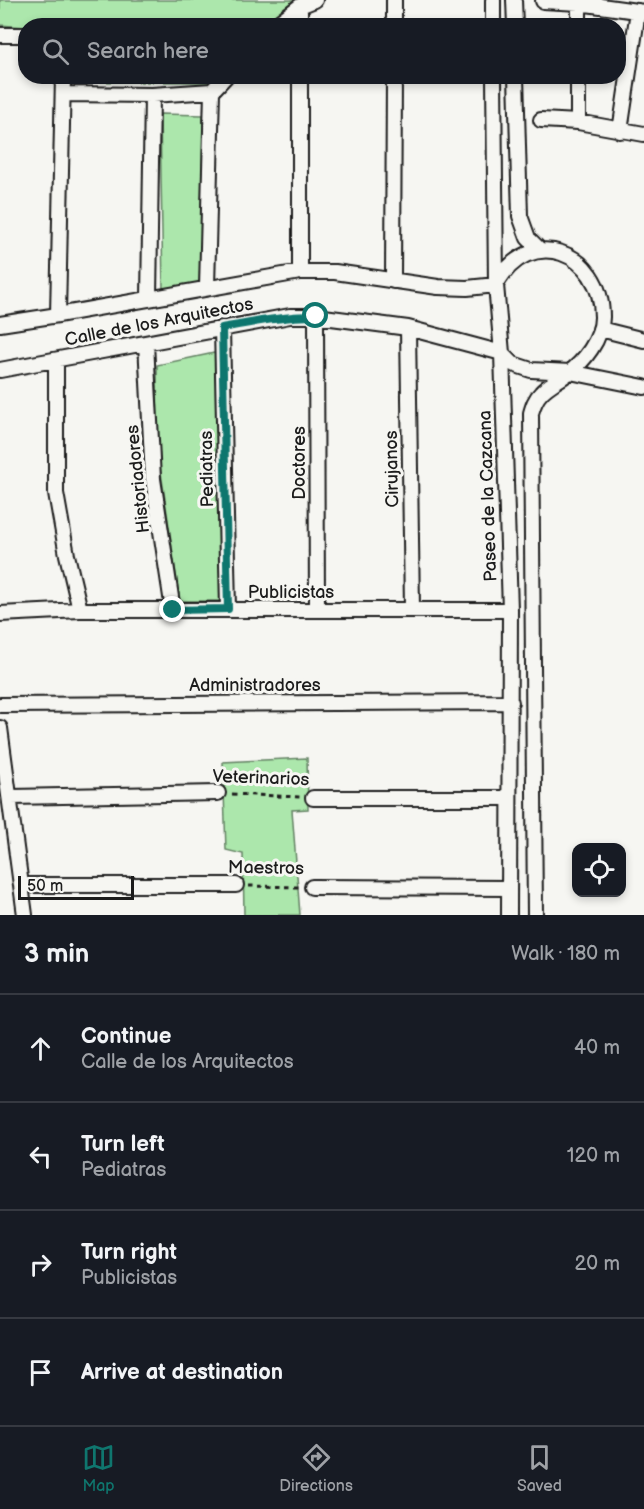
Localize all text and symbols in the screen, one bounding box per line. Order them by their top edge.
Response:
search box [18,18,626,84]
icon: search [39,35,72,68]
text: Search here [87,38,209,65]
street label: Calle de los Arquitectos [63,293,255,351]
route start [302,302,328,328]
street label: Paseo de la Cazcana [475,410,501,582]
street label: Historiadores [122,424,154,534]
street label: Doctores [289,426,310,500]
street label: Pediatras [196,430,218,508]
street label: Cirujanos [381,430,403,508]
street label: Publicistas [248,582,334,603]
route end [159,596,185,622]
street label: Administradores [189,675,321,696]
street label: Veterinarios [212,766,310,790]
map controls [572,843,626,897]
button: locate [572,843,626,897]
street label: Maestros [228,857,304,879]
scale bar [18,873,134,900]
text: 50 m [27,877,63,896]
text: 3 min [24,939,89,970]
text: Walk · 180 m [511,942,620,966]
text: Continue [81,1023,171,1050]
icon: ahead [24,1032,57,1065]
text: 40 m [574,1036,620,1060]
text: Calle de los Arquitectos [81,1050,294,1074]
text: Turn left [81,1131,165,1158]
icon: left [24,1140,57,1173]
text: 120 m [567,1144,620,1168]
text: Pediatras [81,1158,166,1182]
text: Turn right [81,1239,177,1266]
icon: right [24,1248,57,1281]
text: 20 m [575,1252,620,1276]
text: Publicistas [81,1266,177,1290]
icon: arrive [24,1356,57,1389]
text: Arrive at destination [81,1359,283,1386]
tab: Map [82,1441,115,1496]
tab: Directions [279,1441,353,1496]
tab: Saved [517,1441,562,1496]

